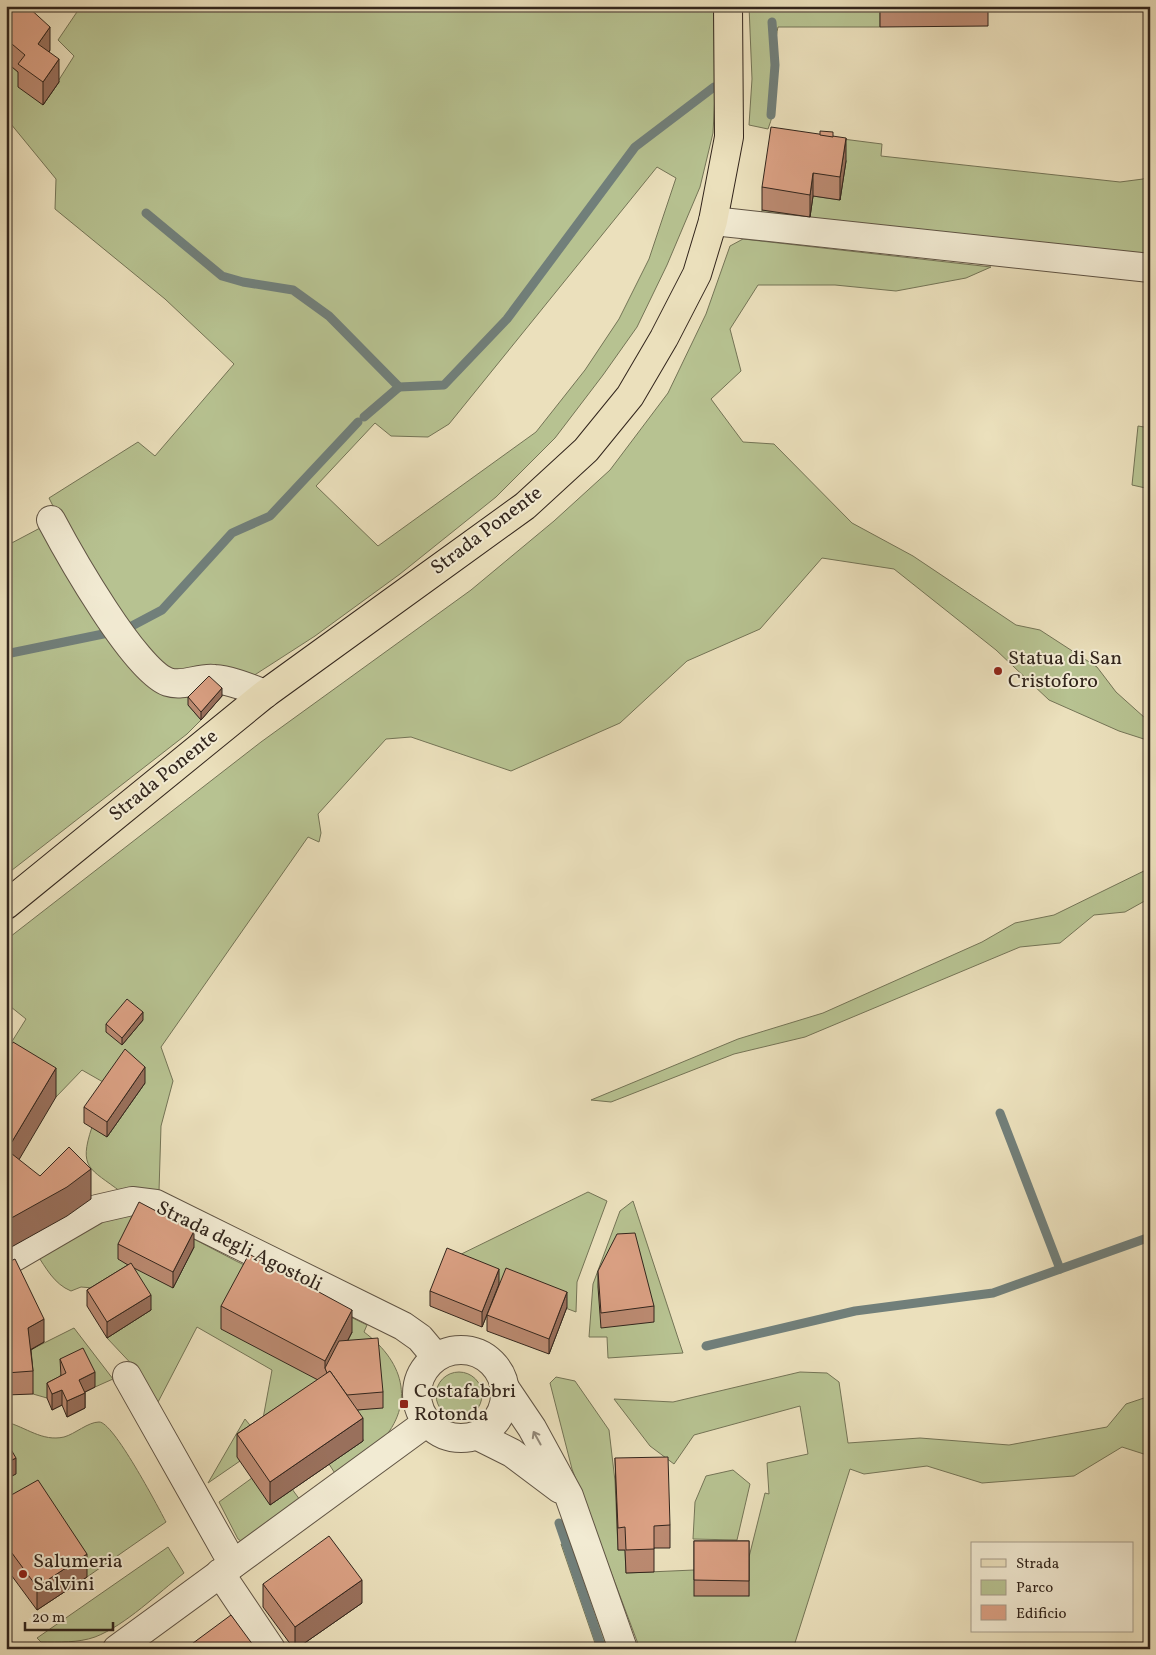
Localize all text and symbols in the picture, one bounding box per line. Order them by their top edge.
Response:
street label: Strada Ponente [425,480,549,582]
place label: Statua di San Cristoforo [1008,645,1122,696]
marker: Statua di San Cristoforo [992,665,1004,677]
street label: Strada Ponente [103,723,225,829]
street label: Strada degli Agostoli [151,1195,327,1299]
place label: Costafabbri Rotonda [414,1378,516,1429]
marker: Costafabbri Rotonda [398,1398,410,1410]
one-way arrow [532,1431,542,1446]
legend [971,1542,1134,1632]
place label: Salumeria Salvini [33,1548,123,1599]
text: Strada [1016,1554,1059,1575]
marker: Salumeria Salvini [17,1568,29,1580]
text: Parco [1016,1578,1053,1599]
scale bar [25,1600,112,1632]
text: Edificio [1016,1604,1067,1625]
text: 20 m [32,1608,65,1629]

